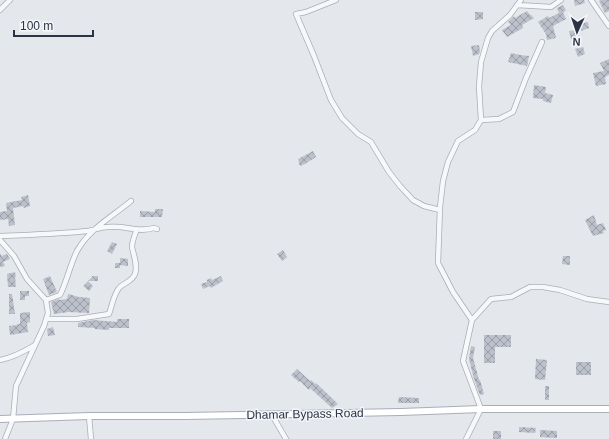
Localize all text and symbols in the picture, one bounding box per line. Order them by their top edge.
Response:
scale bar [14,12,93,38]
north arrow [557,12,597,52]
text: 100 m [20,19,53,33]
text: N [572,36,581,48]
street label: Dhamar Bypass Road [246,406,364,422]

